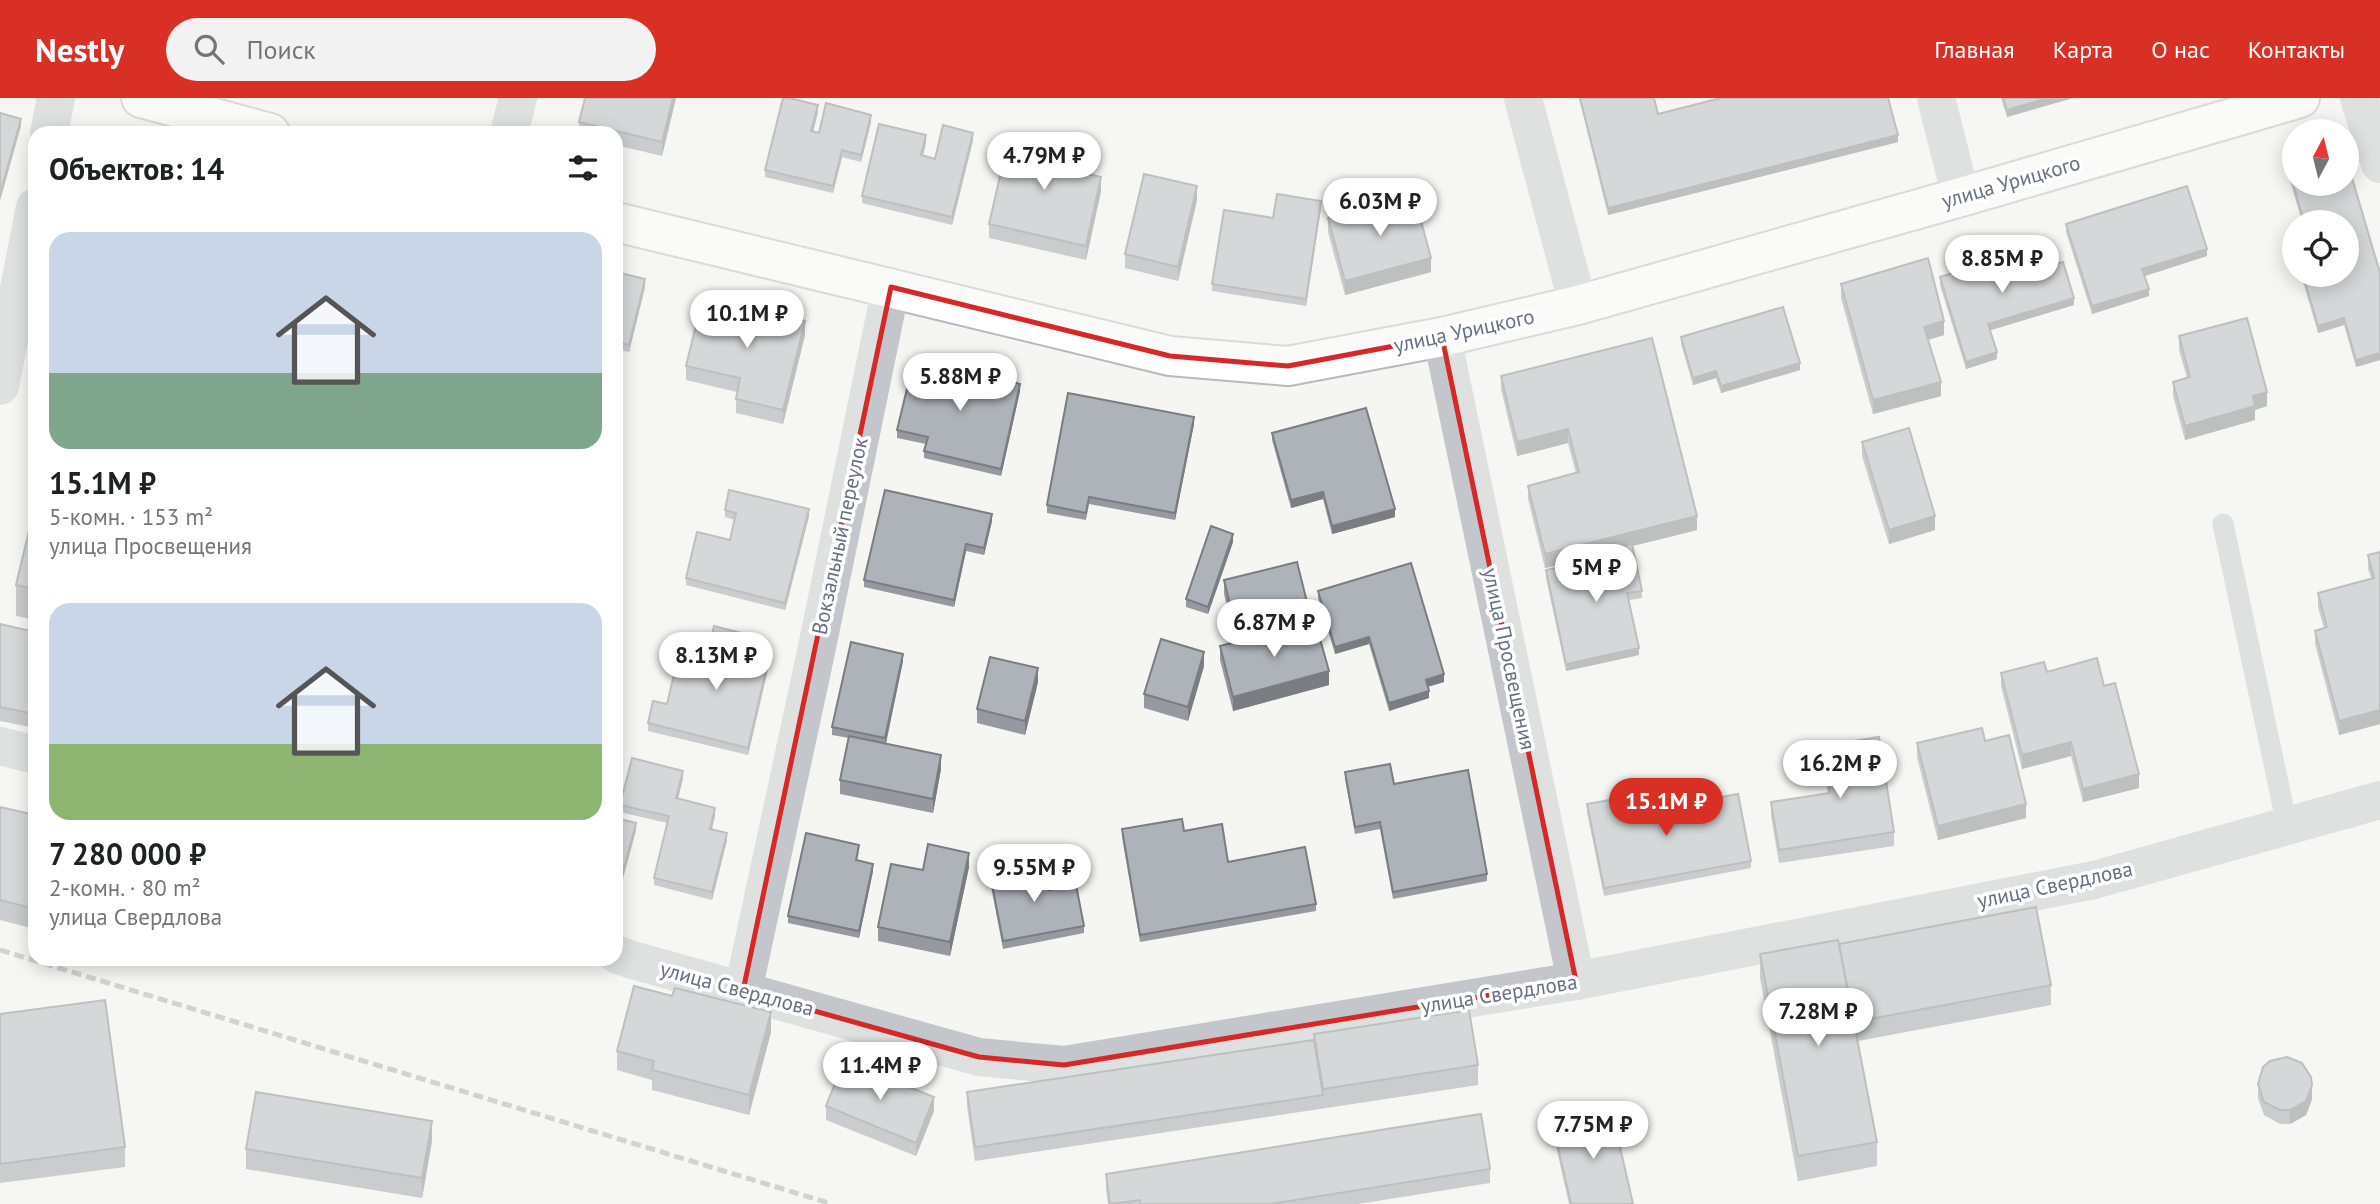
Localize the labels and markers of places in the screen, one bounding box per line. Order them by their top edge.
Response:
pin: 4.79M ₽ [979,132,1109,192]
pin: 6.03M ₽ [1315,178,1445,238]
pin: 8.85M ₽ [1937,236,2067,295]
pin: 10.1M ₽ [682,290,812,350]
pin: 5.88M ₽ [895,354,1025,413]
pin: 5M ₽ [1555,545,1637,604]
pin: 6.87M ₽ [1209,600,1339,659]
pin: 8.13M ₽ [651,632,781,692]
pin: 16.2M ₽ [1775,740,1905,800]
pin: 15.1M ₽ [1601,778,1731,838]
pin: 9.55M ₽ [969,844,1099,904]
pin: 7.28M ₽ [1753,988,1883,1048]
pin: 11.4M ₽ [815,1042,945,1102]
pin: 7.75M ₽ [1528,1102,1658,1161]

